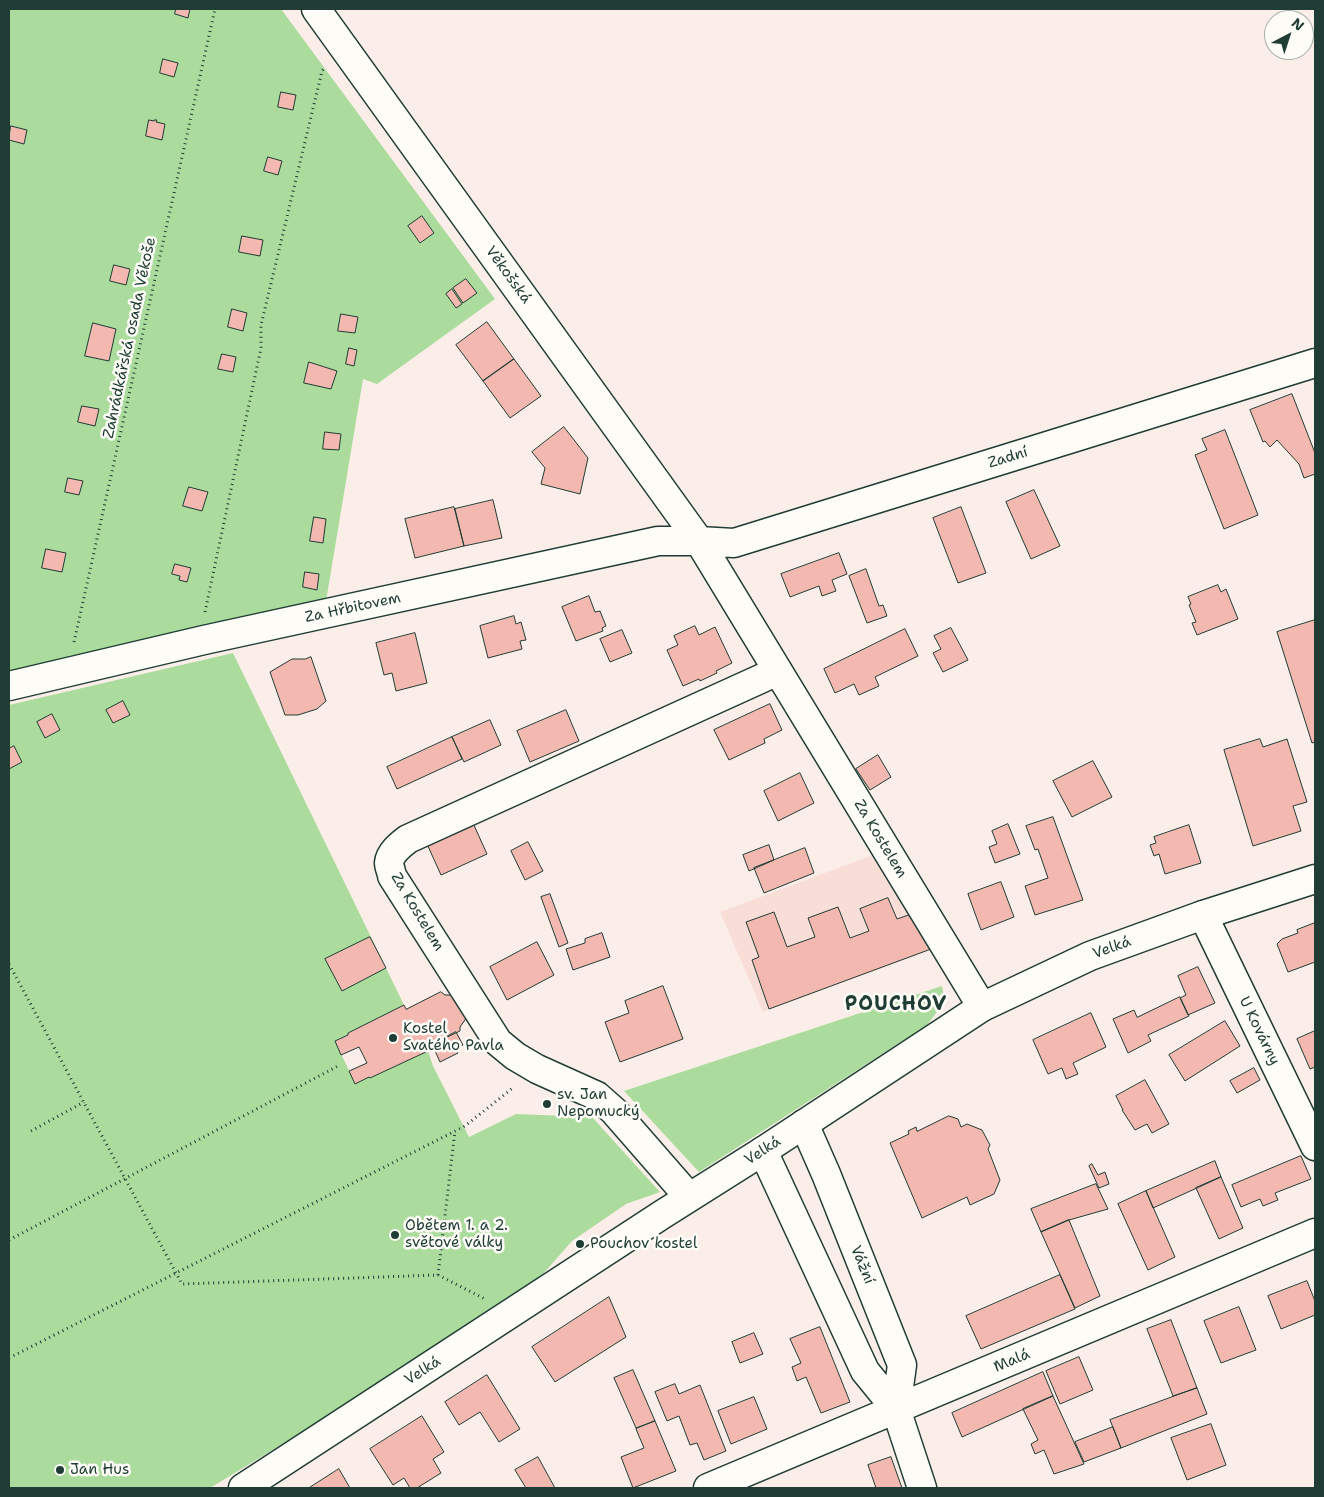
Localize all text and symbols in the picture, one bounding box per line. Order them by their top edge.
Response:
north arrow [1264,10,1314,60]
text: N [1288,14,1308,35]
street label: Zahrádkářská osada Věkoše [100,236,160,440]
street label: Věkošská [481,243,535,307]
street label: Zadní [986,443,1030,473]
street label: Za Hřbitovem [303,589,403,627]
street label: Za Kostelem [850,796,910,882]
street label: Za Kostelem [387,869,447,955]
street label: Velká [1090,933,1134,963]
district label: POUCHOV [844,993,948,1017]
street label: U Kovárny [1235,994,1283,1068]
place label: Kostel Svatého Pavla [403,1020,504,1055]
marker: Kostel Svatého Pavla [387,1032,399,1044]
place label: sv. Jan Nepomucký [557,1086,640,1121]
marker: sv. Jan Nepomucký [541,1098,553,1110]
street label: Velká [742,1133,784,1169]
place label: Obětem 1. a 2. světové války [405,1217,508,1252]
marker: Obětem 1. a 2. světové války [389,1229,401,1241]
place label: Pouchov kostel [590,1235,697,1253]
marker: Pouchov kostel [574,1238,586,1250]
street label: Vážní [846,1243,878,1287]
street label: Malá [991,1345,1033,1377]
street label: Velká [402,1353,444,1389]
place label: Jan Hus [70,1461,129,1479]
marker: Jan Hus [54,1464,66,1476]

